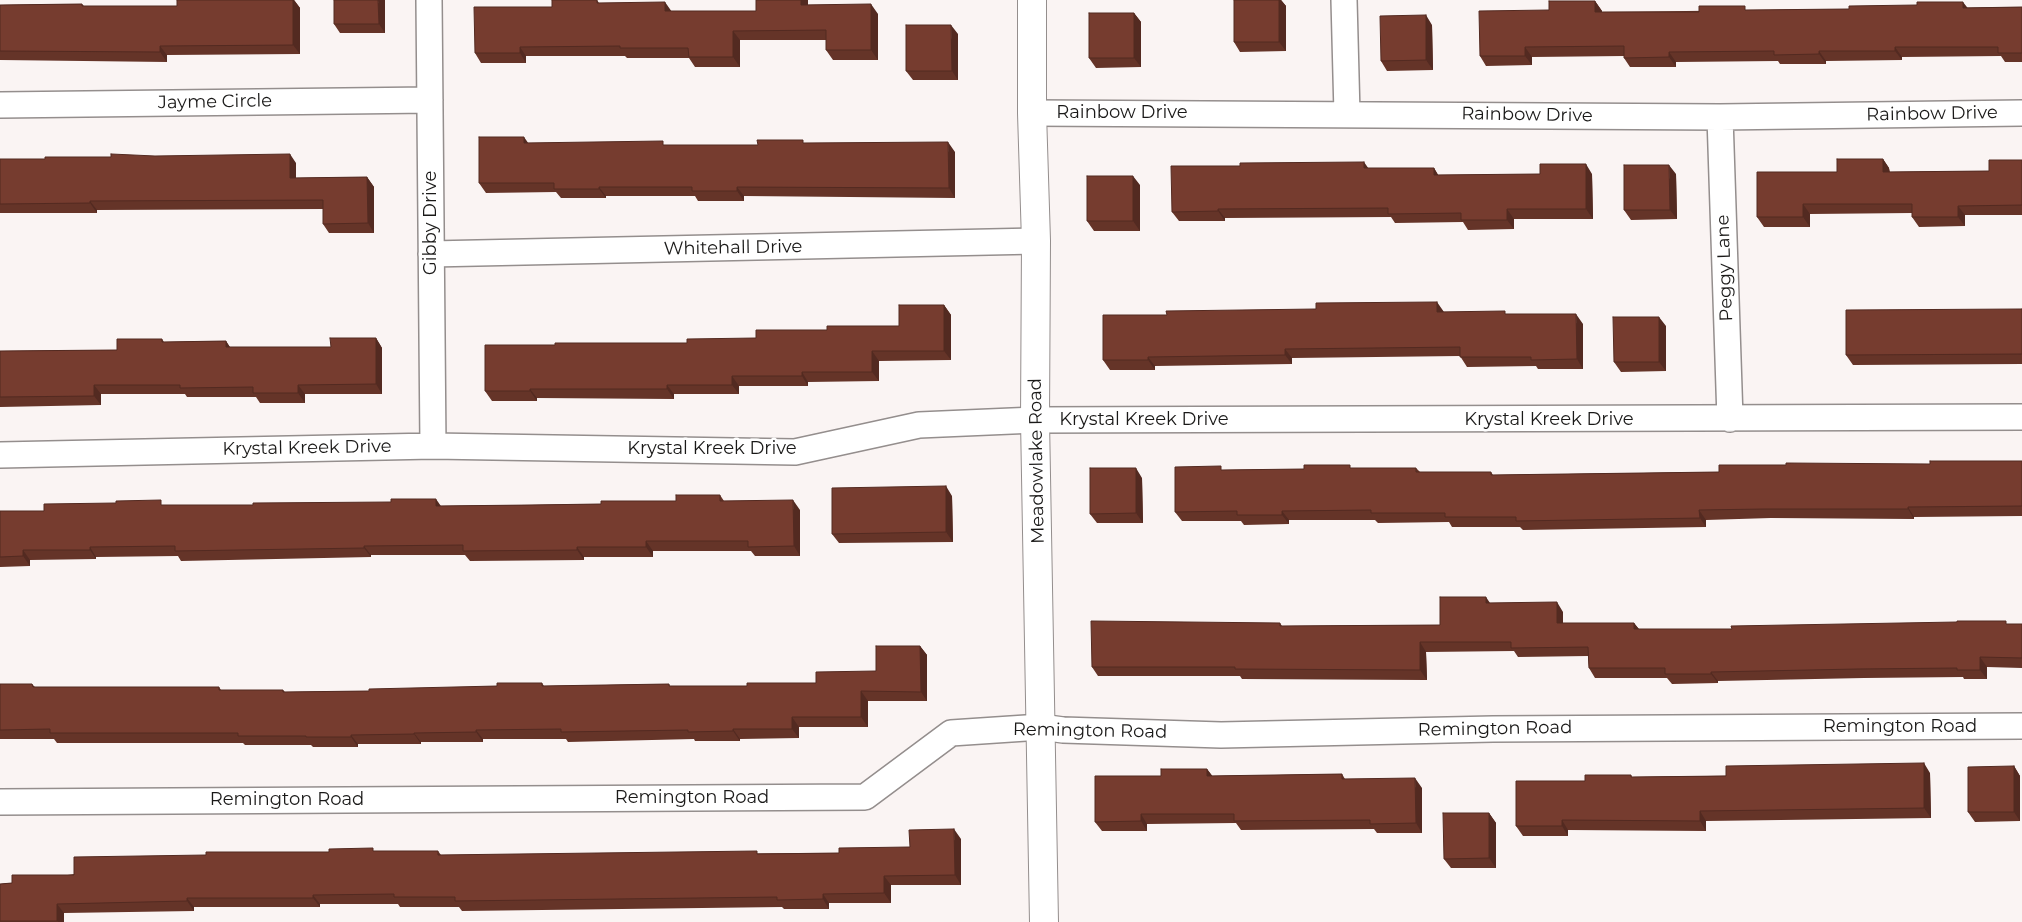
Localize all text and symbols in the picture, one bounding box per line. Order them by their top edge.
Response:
street label: Jayme Circle [158,90,272,114]
street label: Rainbow Drive [1056,102,1188,124]
street label: Rainbow Drive [1866,102,1998,126]
street label: Rainbow Drive [1461,103,1593,127]
street label: Gibby Drive [420,171,442,275]
street label: Peggy Lane [1712,214,1738,322]
street label: Whitehall Drive [663,236,803,260]
street label: Meadowlake Road [1025,378,1049,544]
street label: Krystal Kreek Drive [1059,409,1229,431]
street label: Krystal Kreek Drive [1464,409,1634,431]
street label: Krystal Kreek Drive [222,436,392,460]
street label: Krystal Kreek Drive [627,438,797,460]
street label: Remington Road [1823,716,1977,738]
street label: Remington Road [1418,717,1572,741]
street label: Remington Road [1013,719,1167,743]
street label: Remington Road [615,787,769,809]
street label: Remington Road [210,789,364,811]

